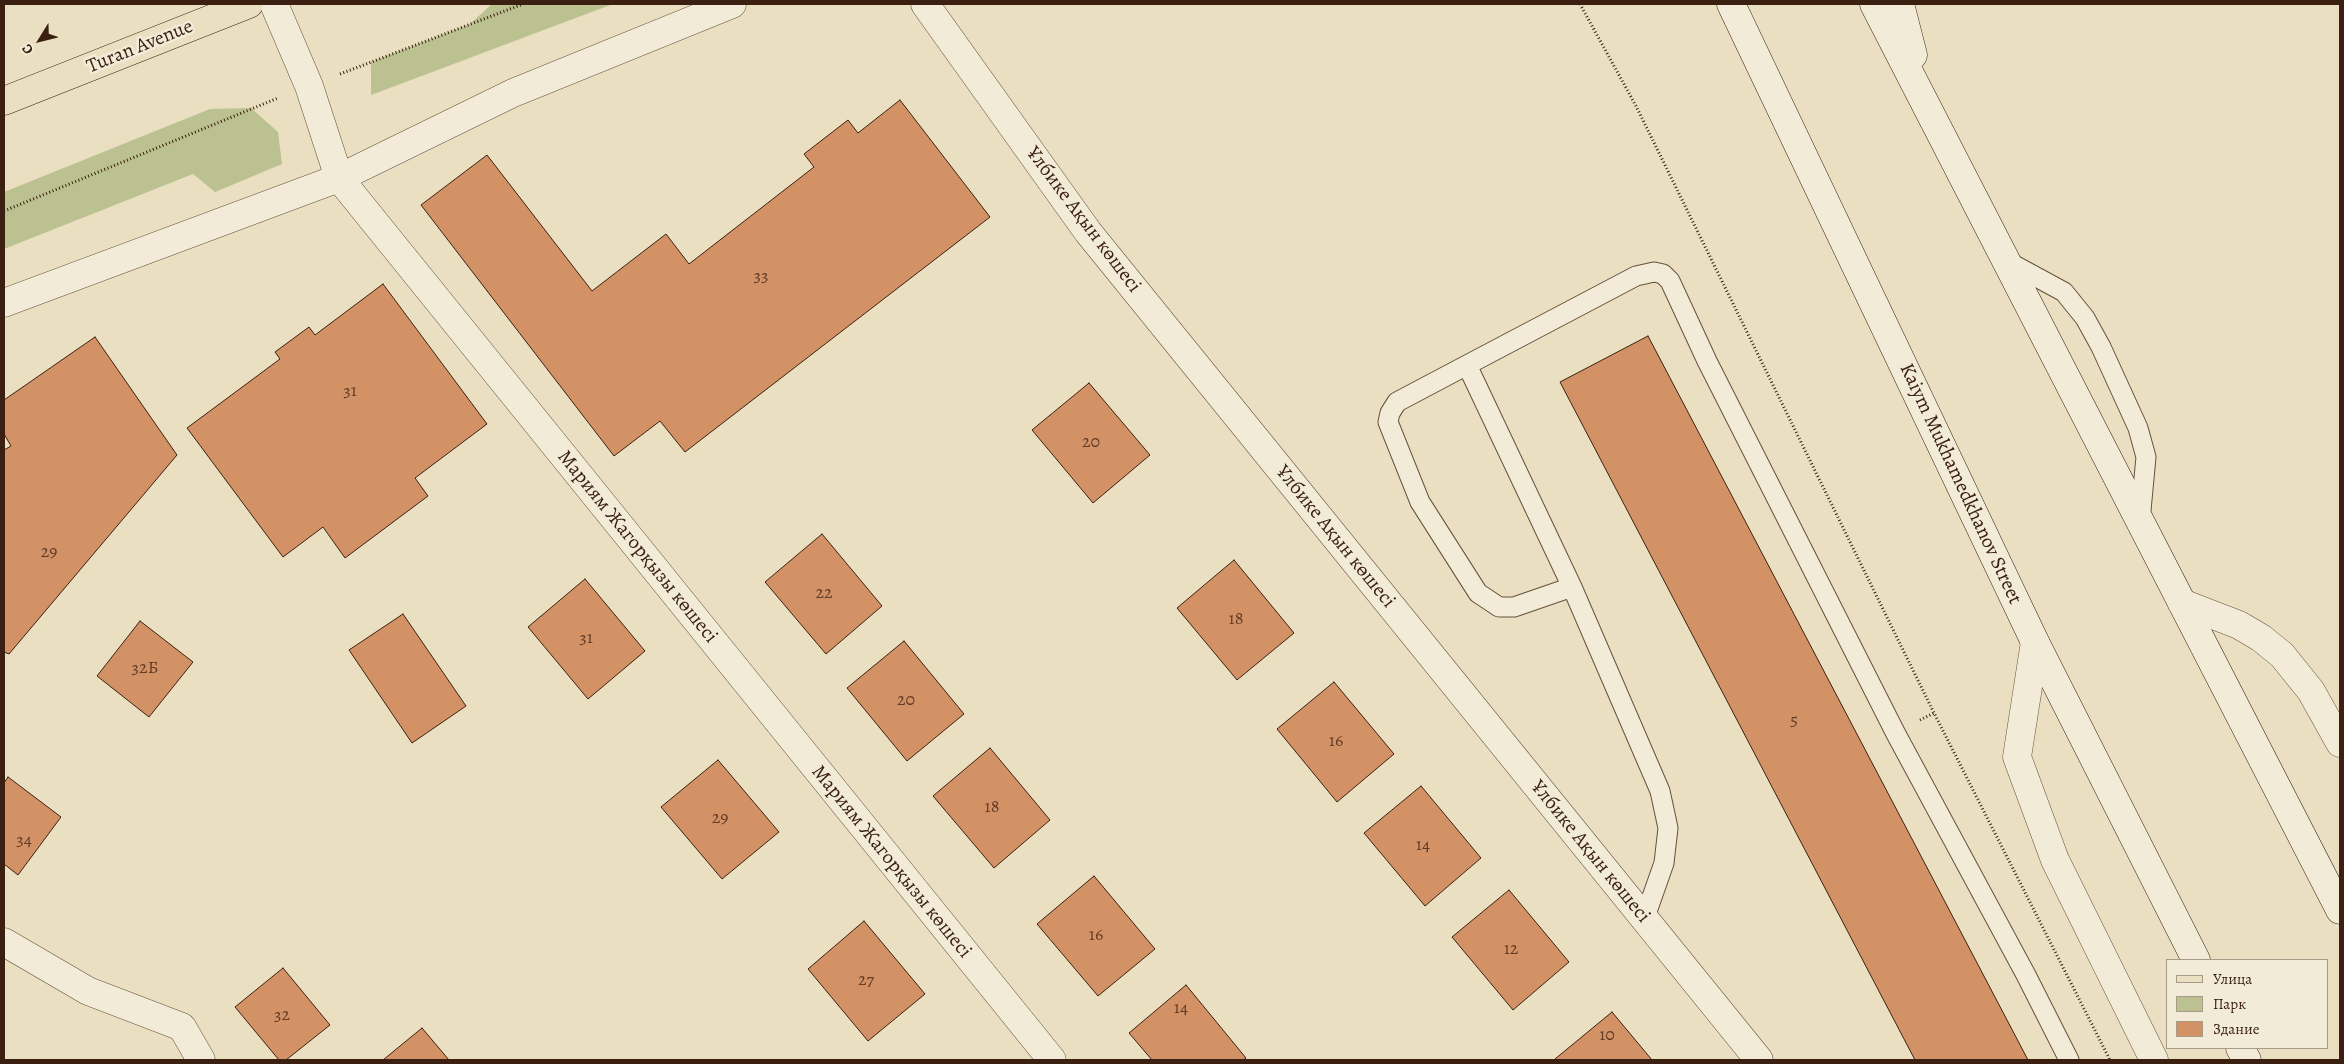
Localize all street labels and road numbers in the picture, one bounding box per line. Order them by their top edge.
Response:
street label: Turan Avenue [83,15,197,79]
street label: Ұлбике Ақын көшесі [1020,142,1146,298]
street label: Kaiym Mukhamedkhanov Street [1894,360,2026,608]
street label: Мариям Жагорқызы көшесі [552,446,722,648]
street label: Ұлбике Ақын көшесі [1270,461,1400,613]
street label: Мариям Жагорқызы көшесі [806,761,976,963]
street label: Ұлбике Ақын көшесі [1525,776,1655,928]

